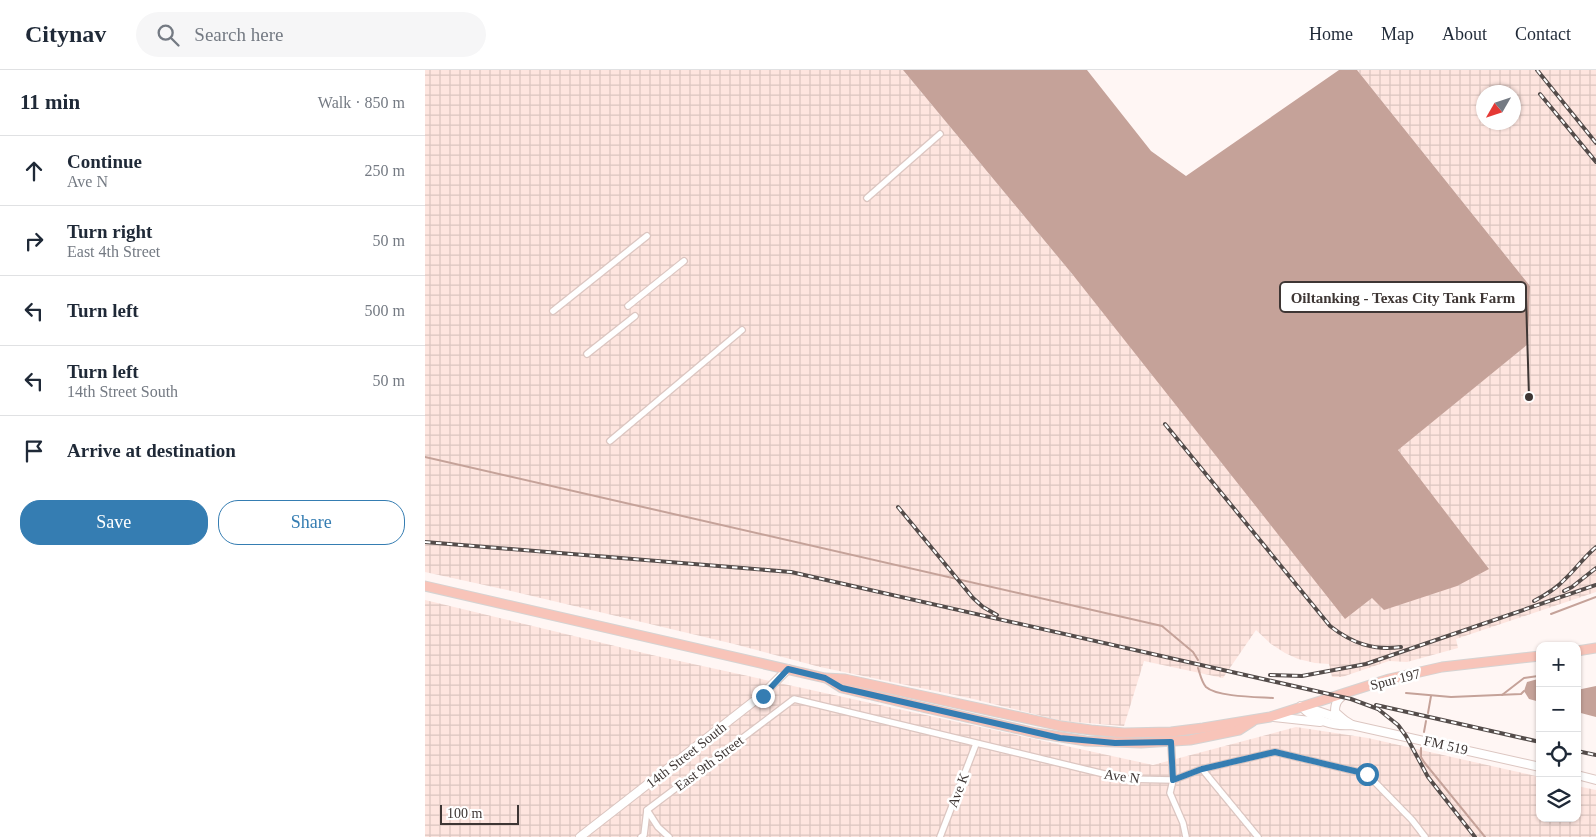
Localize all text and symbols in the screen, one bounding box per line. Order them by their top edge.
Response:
search box [136,12,486,57]
text: Citynav [25,21,106,47]
icon: search [154,21,182,49]
text: Search here [194,24,283,45]
text: Home [1309,24,1353,44]
text: Map [1381,24,1414,44]
text: About [1442,24,1487,44]
text: Contact [1515,24,1571,44]
north arrow [1476,85,1521,130]
text: 11 min [20,90,80,114]
text: Walk · 850 m [318,94,405,111]
text: Continue [67,151,142,172]
icon: ahead [20,157,48,185]
text: 250 m [365,162,405,179]
text: Ave N [67,173,108,190]
text: Turn right [67,221,152,242]
icon: right [20,227,48,255]
text: 50 m [373,232,405,249]
text: East 4th Street [67,243,160,260]
callout: Oiltanking - Texas City Tank Farm [1280,282,1526,312]
text: Oiltanking - Texas City Tank Farm [1291,290,1516,306]
icon: left [20,297,48,325]
text: Turn left [67,300,139,321]
text: 500 m [365,302,405,319]
text: Turn left [67,361,139,382]
icon: left [20,367,48,395]
text: 50 m [373,372,405,389]
text: 14th Street South [67,383,178,400]
icon: arrive [20,437,48,465]
text: Arrive at destination [67,440,236,461]
button: Save [20,500,208,545]
button: Share [218,500,405,545]
map controls [1536,642,1581,822]
button: + [1536,642,1581,687]
street label: Spur 197 [1369,666,1422,693]
route end [752,685,775,708]
button: − [1536,687,1581,732]
street label: 14th Street South [643,720,729,791]
button: locate [1536,732,1581,777]
street label: East 9th Street [672,733,747,794]
street label: FM 519 [1422,733,1469,758]
route start [1356,763,1379,786]
street label: Ave N [1103,767,1141,786]
street label: Ave K [945,771,972,810]
button: layers [1536,777,1581,822]
scale bar [440,802,519,825]
text: 100 m [447,806,482,821]

